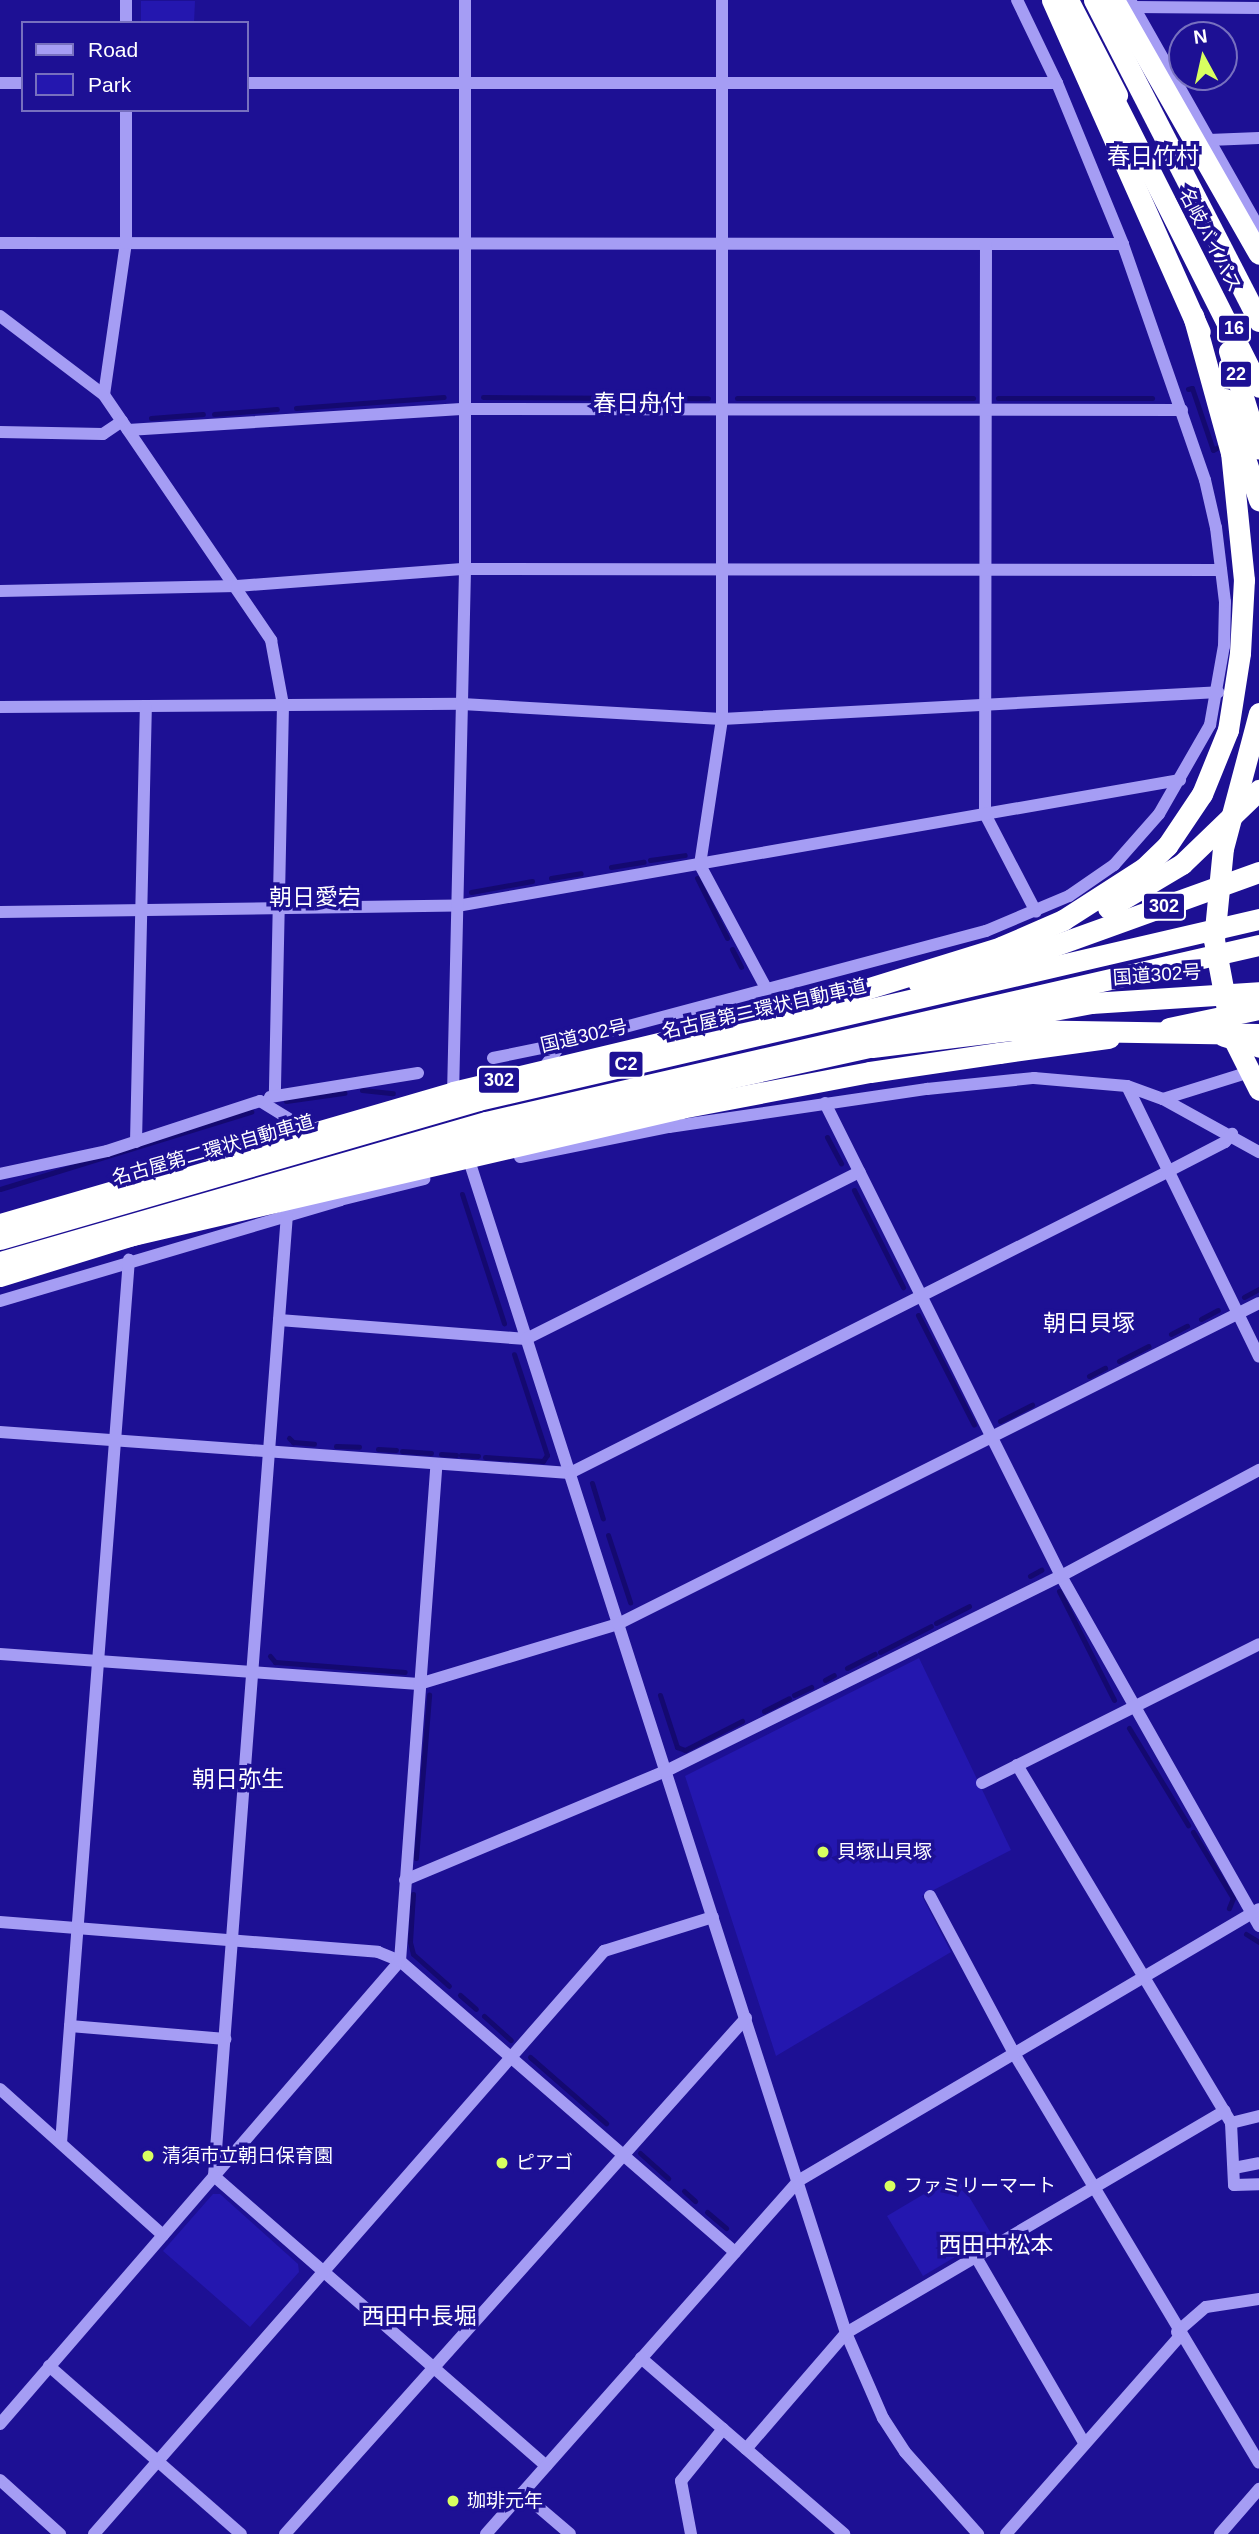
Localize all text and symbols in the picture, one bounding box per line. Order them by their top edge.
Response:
legend [21,21,248,112]
north arrow [1168,21,1238,91]
text: N [1192,25,1209,48]
text: Road [88,38,138,61]
text: Park [88,73,131,96]
district label: 春日竹村 [1107,142,1199,170]
street label: 名岐バイパス [1174,184,1246,296]
road number: 16 [1216,314,1252,342]
road number: 22 [1218,360,1254,388]
district label: 春日舟付 [593,389,685,417]
district label: 朝日愛宕 [269,883,361,911]
road number: 302 [1141,891,1187,920]
street label: 国道302号 [1112,961,1202,989]
street label: 名古屋第二環状自動車道 [660,974,868,1044]
street label: 国道302号 [538,1015,630,1057]
road number: C2 [607,1050,645,1078]
road number: 302 [476,1065,522,1094]
street label: 名古屋第二環状自動車道 [109,1110,317,1190]
district label: 朝日貝塚 [1043,1309,1135,1337]
district label: 朝日弥生 [192,1765,284,1793]
place label: 貝塚山貝塚 [837,1841,932,1863]
marker: 貝塚山貝塚 [815,1844,831,1860]
place label: 清須市立朝日保育園 [162,2145,333,2167]
marker: 清須市立朝日保育園 [140,2148,156,2164]
place label: ピアゴ [516,2152,573,2174]
marker: ピアゴ [494,2155,510,2171]
place label: ファミリーマート [904,2175,1056,2197]
marker: ファミリーマート [882,2178,898,2194]
district label: 西田中松本 [939,2231,1053,2259]
district label: 西田中長堀 [362,2302,476,2330]
place label: 珈琲元年 [467,2490,543,2512]
marker: 珈琲元年 [445,2493,461,2509]

